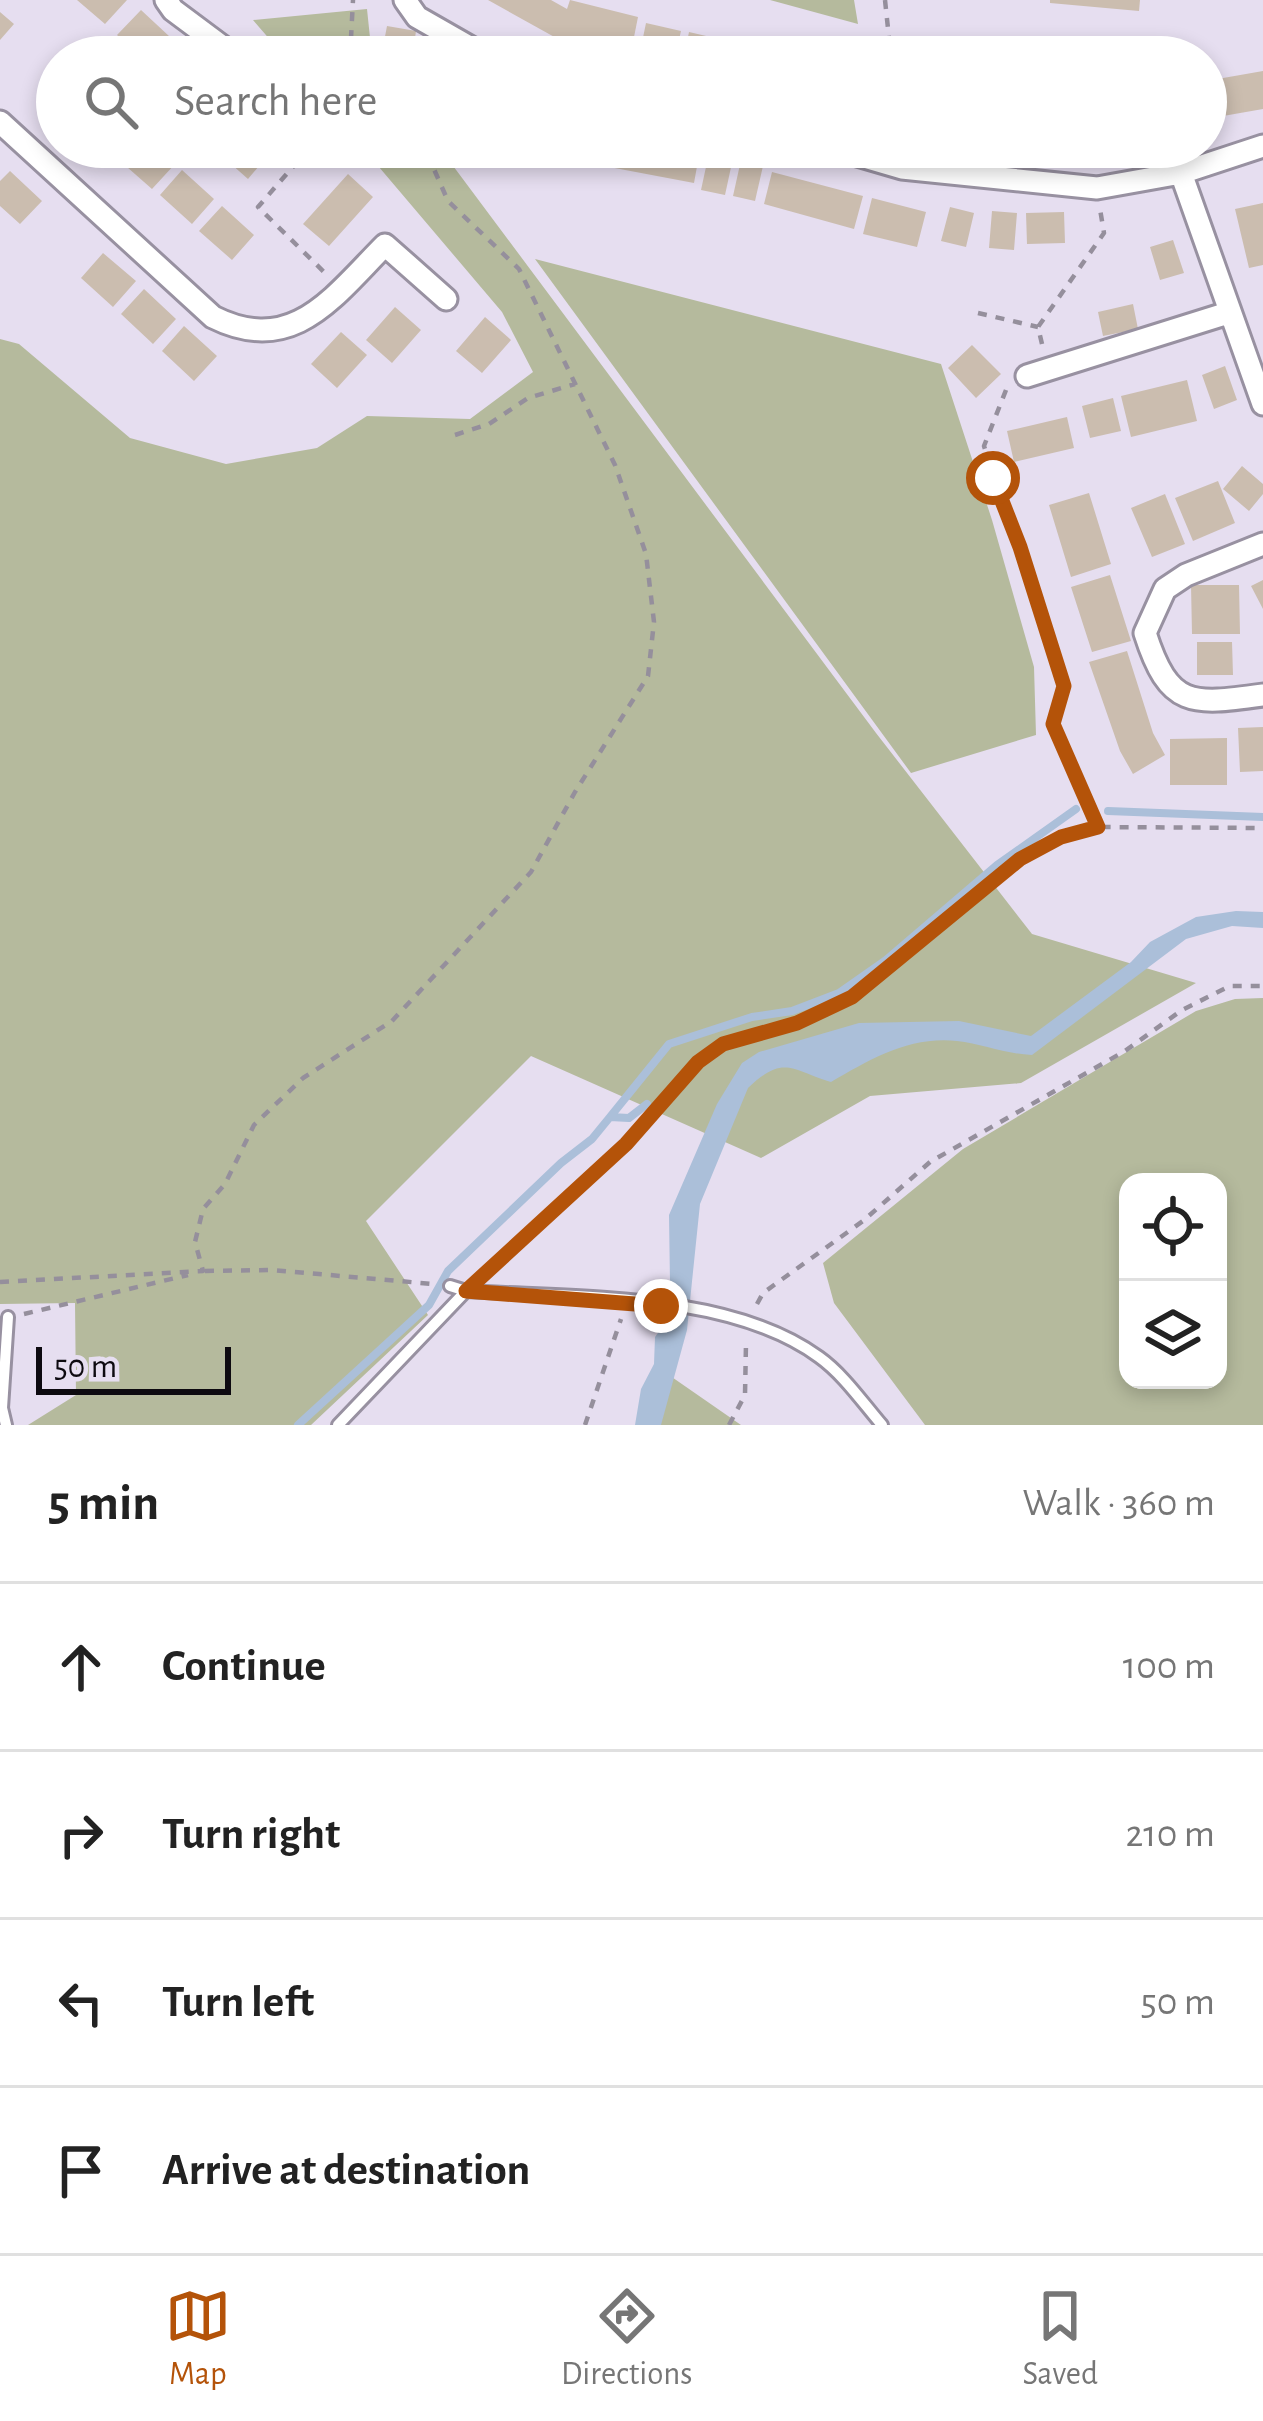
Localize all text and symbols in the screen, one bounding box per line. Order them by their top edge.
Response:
search box [36,36,1227,168]
icon: search [78,69,144,135]
text: Search here [174,79,377,124]
route start [966,451,1020,505]
map controls [1119,1173,1227,1389]
button: locate [1119,1173,1227,1281]
route end [634,1279,688,1333]
button: layers [1119,1281,1227,1389]
scale bar [36,1341,231,1394]
text: 50 m [54,1351,117,1384]
text: 5 min [48,1478,159,1529]
text: Walk · 360 m [1022,1484,1215,1523]
icon: ahead [48,1634,114,1700]
text: Continue [162,1644,326,1689]
text: 100 m [1123,1647,1215,1686]
icon: right [48,1802,114,1868]
text: Turn right [162,1812,340,1857]
text: 210 m [1126,1815,1215,1854]
icon: left [48,1970,114,2036]
text: Turn left [162,1980,314,2025]
text: 50 m [1140,1983,1215,2022]
icon: arrive [48,2138,114,2204]
text: Arrive at destination [162,2148,530,2193]
tab: Map [165,2283,231,2395]
tab: Directions [561,2283,692,2395]
tab: Saved [1022,2283,1098,2395]

